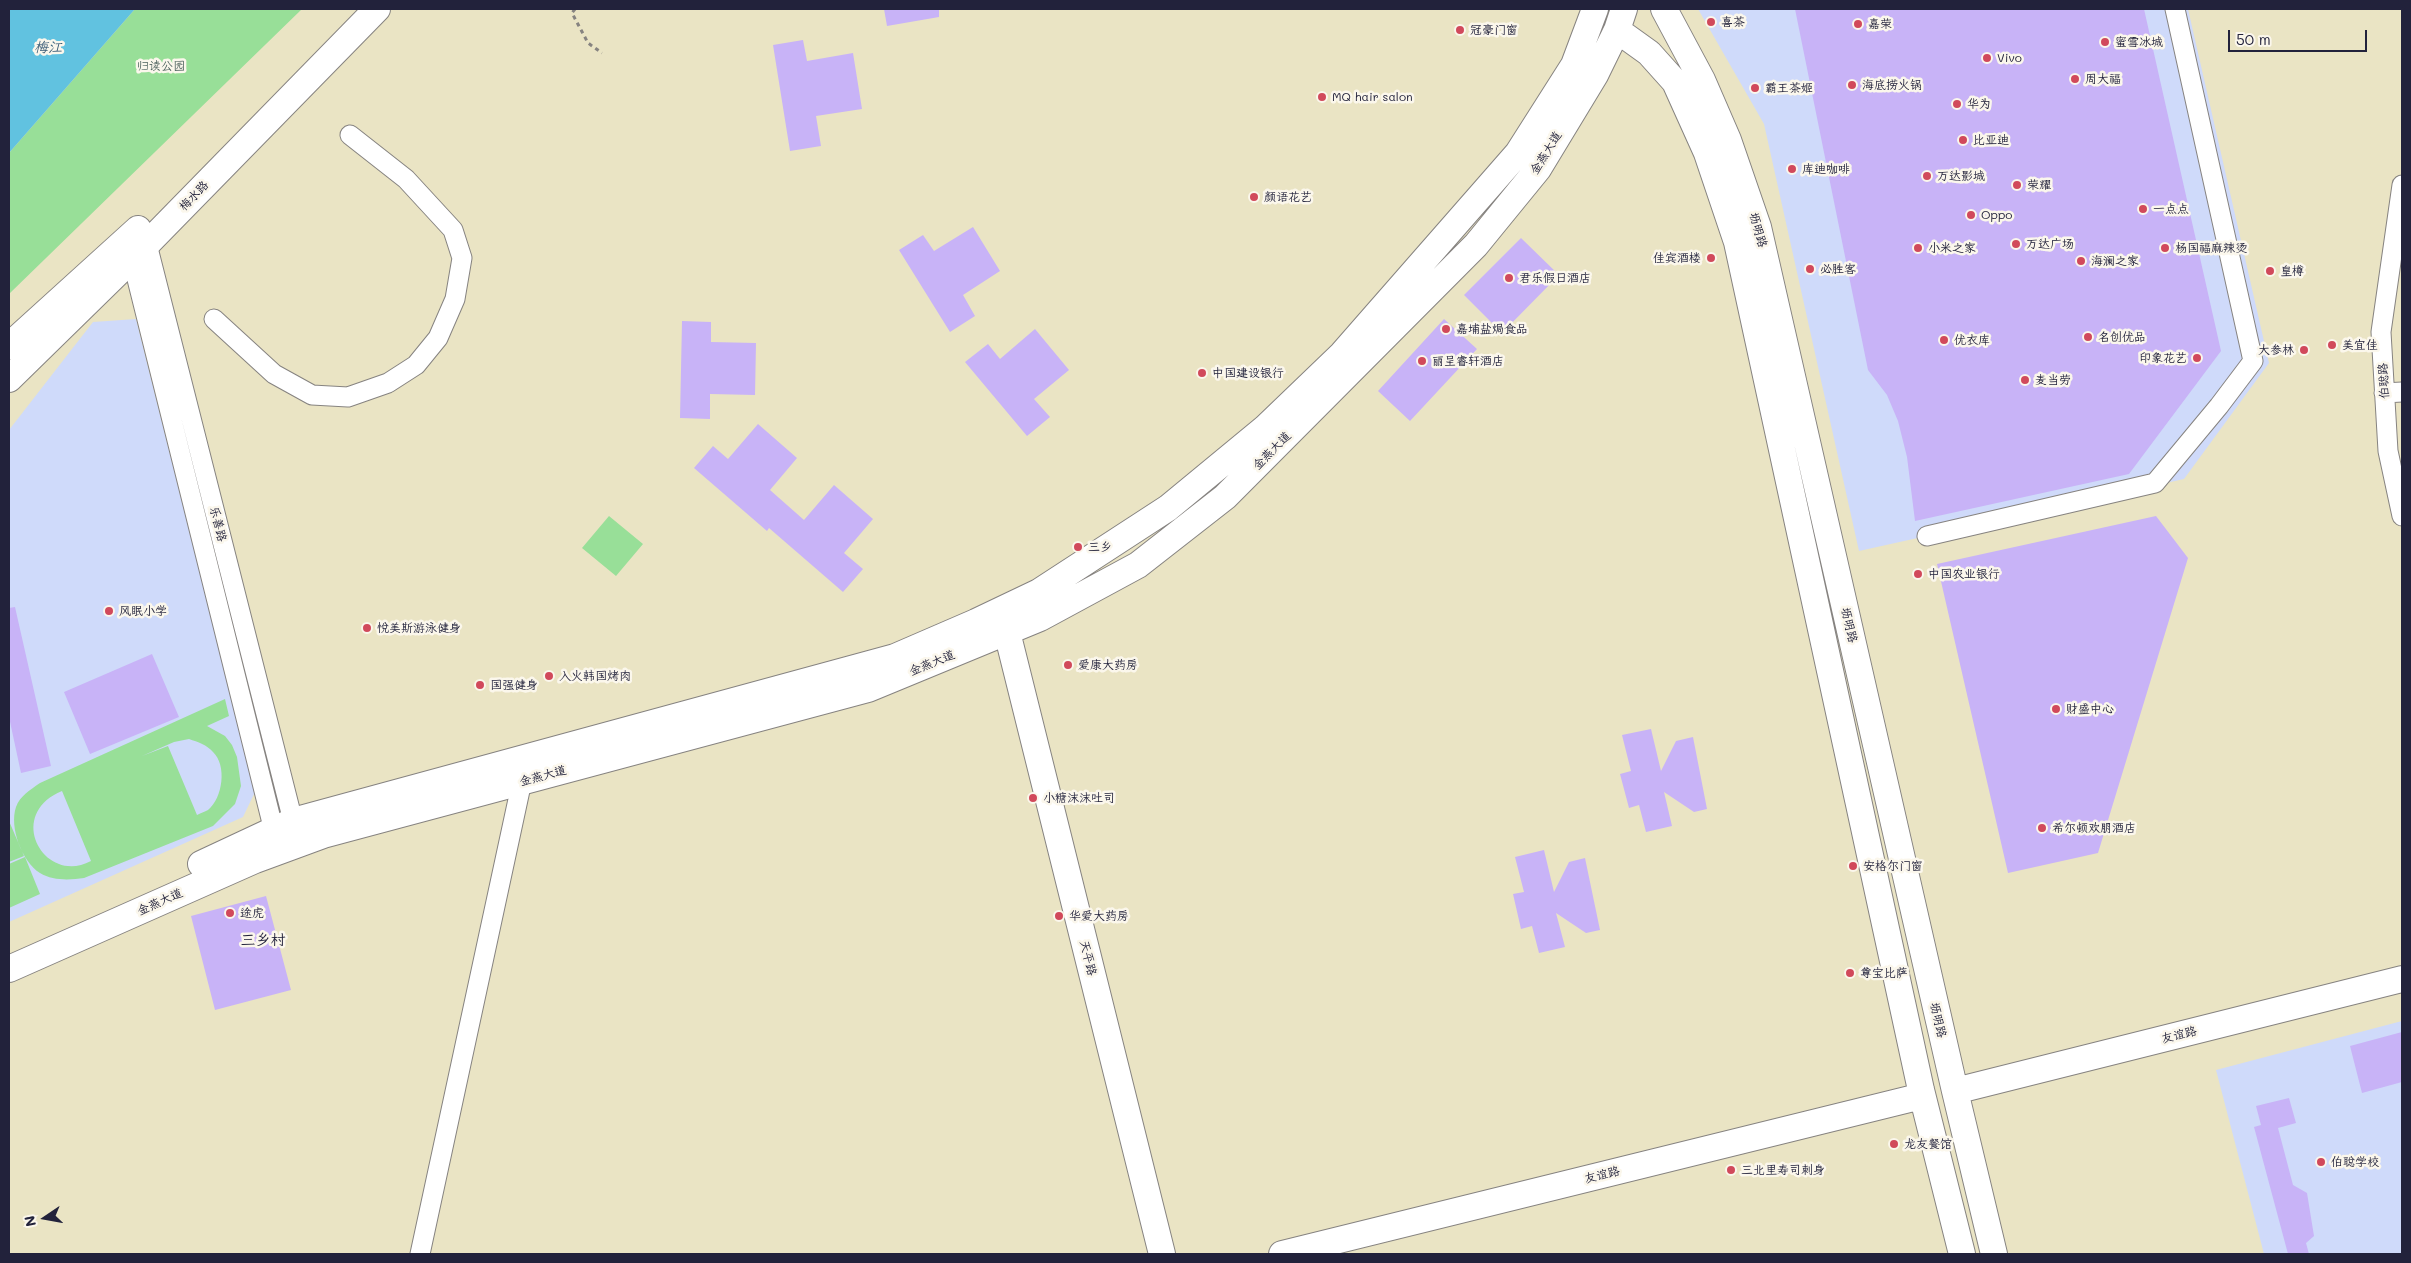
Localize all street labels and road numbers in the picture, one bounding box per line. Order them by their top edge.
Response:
street label: 金燕大道 [1527,129,1565,177]
street label: 梅水路 [176,178,212,214]
street label: 坜明路 [1746,211,1770,249]
street label: 伯聪路 [2376,363,2392,399]
street label: 金燕大道 [1250,429,1294,473]
street label: 乐善路 [207,505,229,543]
street label: 坜明路 [1838,606,1860,644]
street label: 金燕大道 [907,647,957,679]
street label: 金燕大道 [518,763,568,789]
street label: 金燕大道 [135,886,185,918]
street label: 天平路 [1077,939,1099,977]
street label: 坜明路 [1927,1001,1949,1039]
street label: 友谊路 [2160,1024,2198,1046]
street label: 友谊路 [1583,1164,1621,1186]

